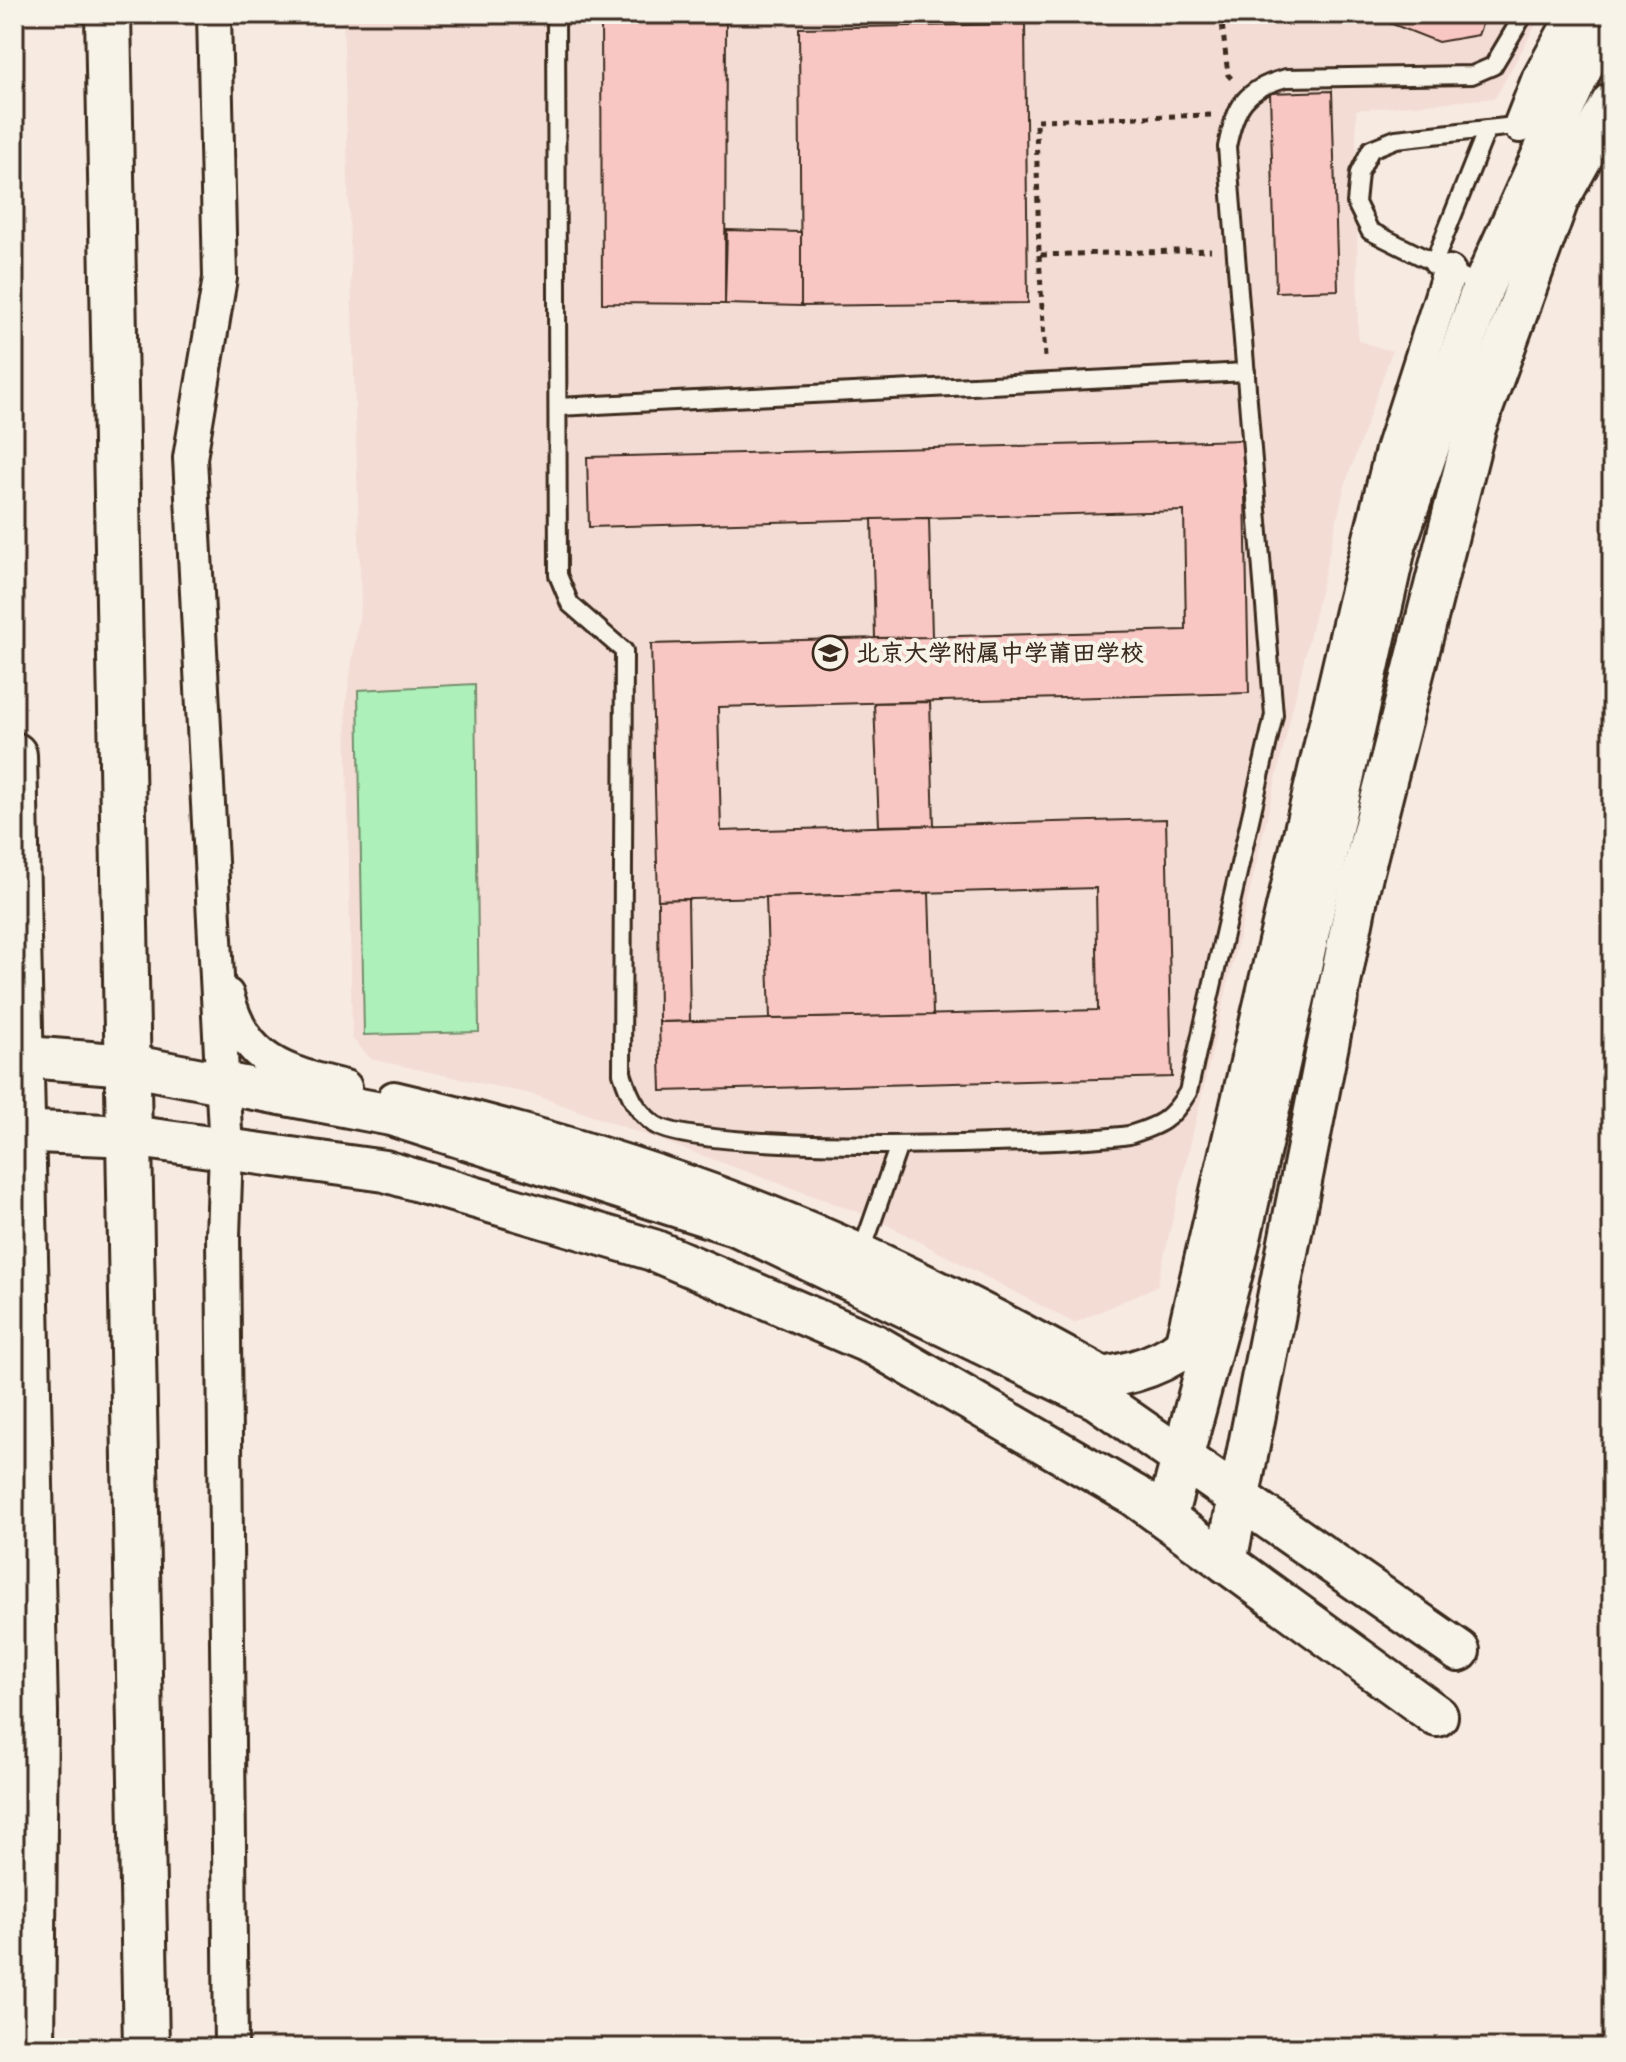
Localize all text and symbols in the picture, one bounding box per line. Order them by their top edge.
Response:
school or university icon: 北京大学附属中学莆田学校 [811,634,849,672]
place label: 北京大学附属中学莆田学校 [856,639,1144,667]

